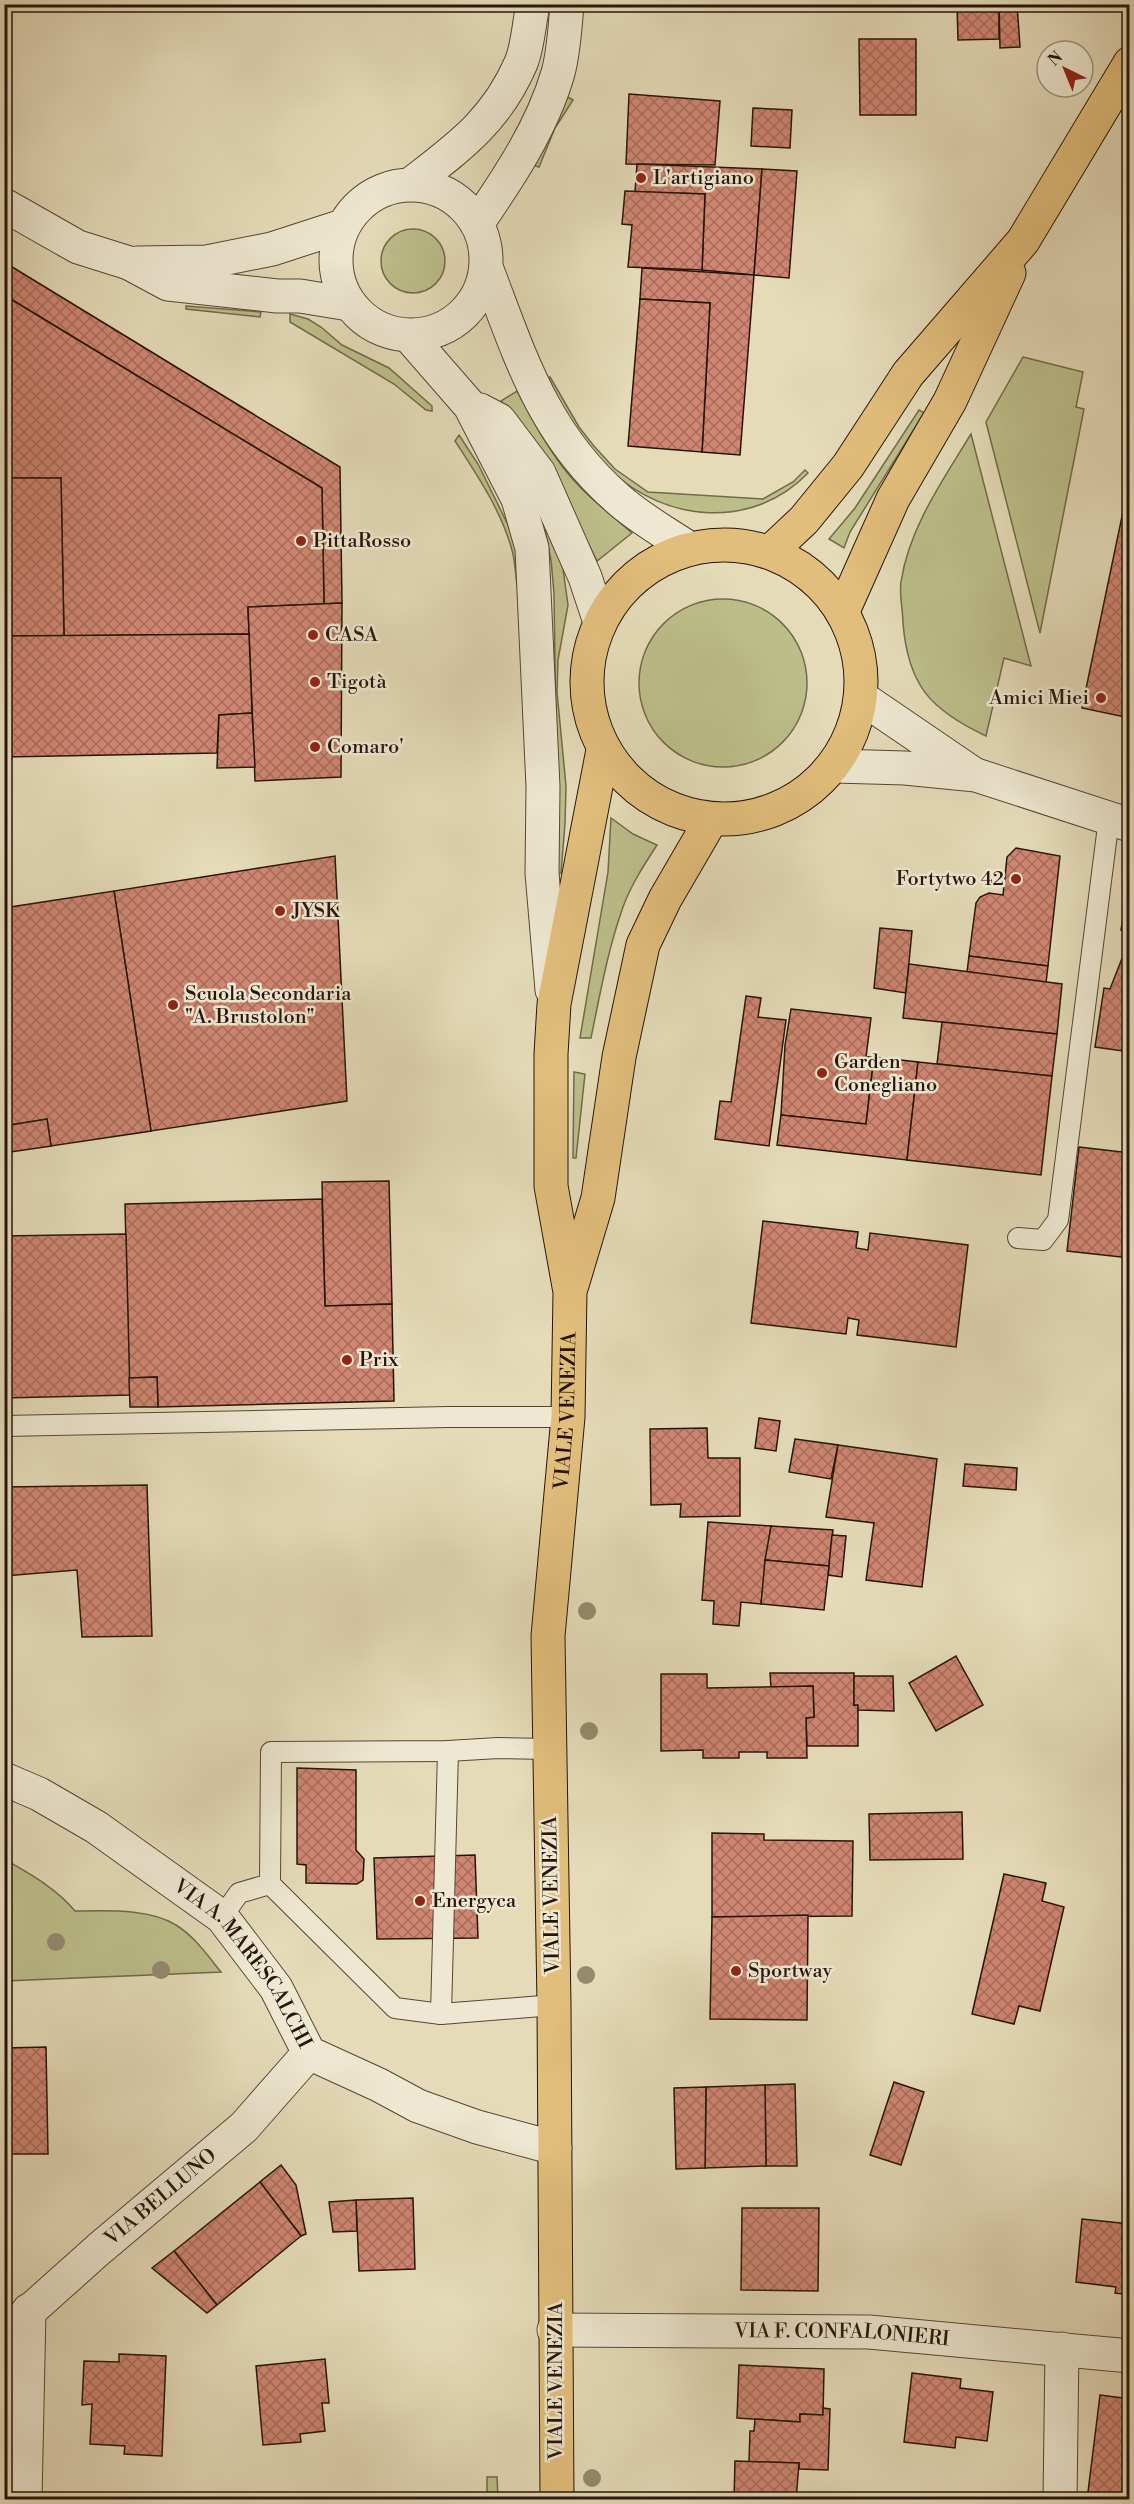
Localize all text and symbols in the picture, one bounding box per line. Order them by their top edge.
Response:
north arrow [1035,39,1095,99]
text: N [1044,47,1067,70]
place label: L'artigiano [653,166,754,191]
marker: L'artigiano [634,171,648,185]
place label: PittaRosso [313,529,411,554]
marker: PittaRosso [294,534,308,548]
place label: CASA [325,623,379,648]
marker: CASA [306,628,320,642]
place label: Tigotà [327,670,387,695]
marker: Tigotà [308,675,322,689]
place label: Amici Miei [988,686,1089,711]
marker: Amici Miei [1094,691,1108,705]
place label: Comaro' [327,735,404,760]
marker: Comaro' [308,740,322,754]
place label: Fortytwo 42 [896,867,1004,892]
marker: Fortytwo 42 [1009,872,1023,886]
place label: JYSK [291,899,341,924]
marker: JYSK [273,904,287,918]
place label: Scuola Secondaria "A. Brustolon" [185,982,352,1030]
marker: Scuola Secondaria "A. Brustolon" [166,998,180,1012]
place label: Garden Conegliano [834,1050,937,1098]
marker: Garden Conegliano [815,1066,829,1080]
street label: VIALE VENEZIA [549,1331,582,1492]
place label: Prix [359,1348,399,1373]
marker: Prix [340,1353,354,1367]
street label: VIALE VENEZIA [538,1815,566,1975]
street label: VIA A. MARESCALCHI [168,1873,317,2053]
place label: Energyca [432,1889,517,1914]
marker: Energyca [413,1894,427,1908]
place label: Sportway [748,1959,832,1984]
marker: Sportway [729,1964,743,1978]
street label: VIA BELLUNO [99,2143,222,2252]
street label: VIALE VENEZIA [544,2301,569,2461]
street label: VIA F. CONFALONIERI [733,2319,951,2352]

